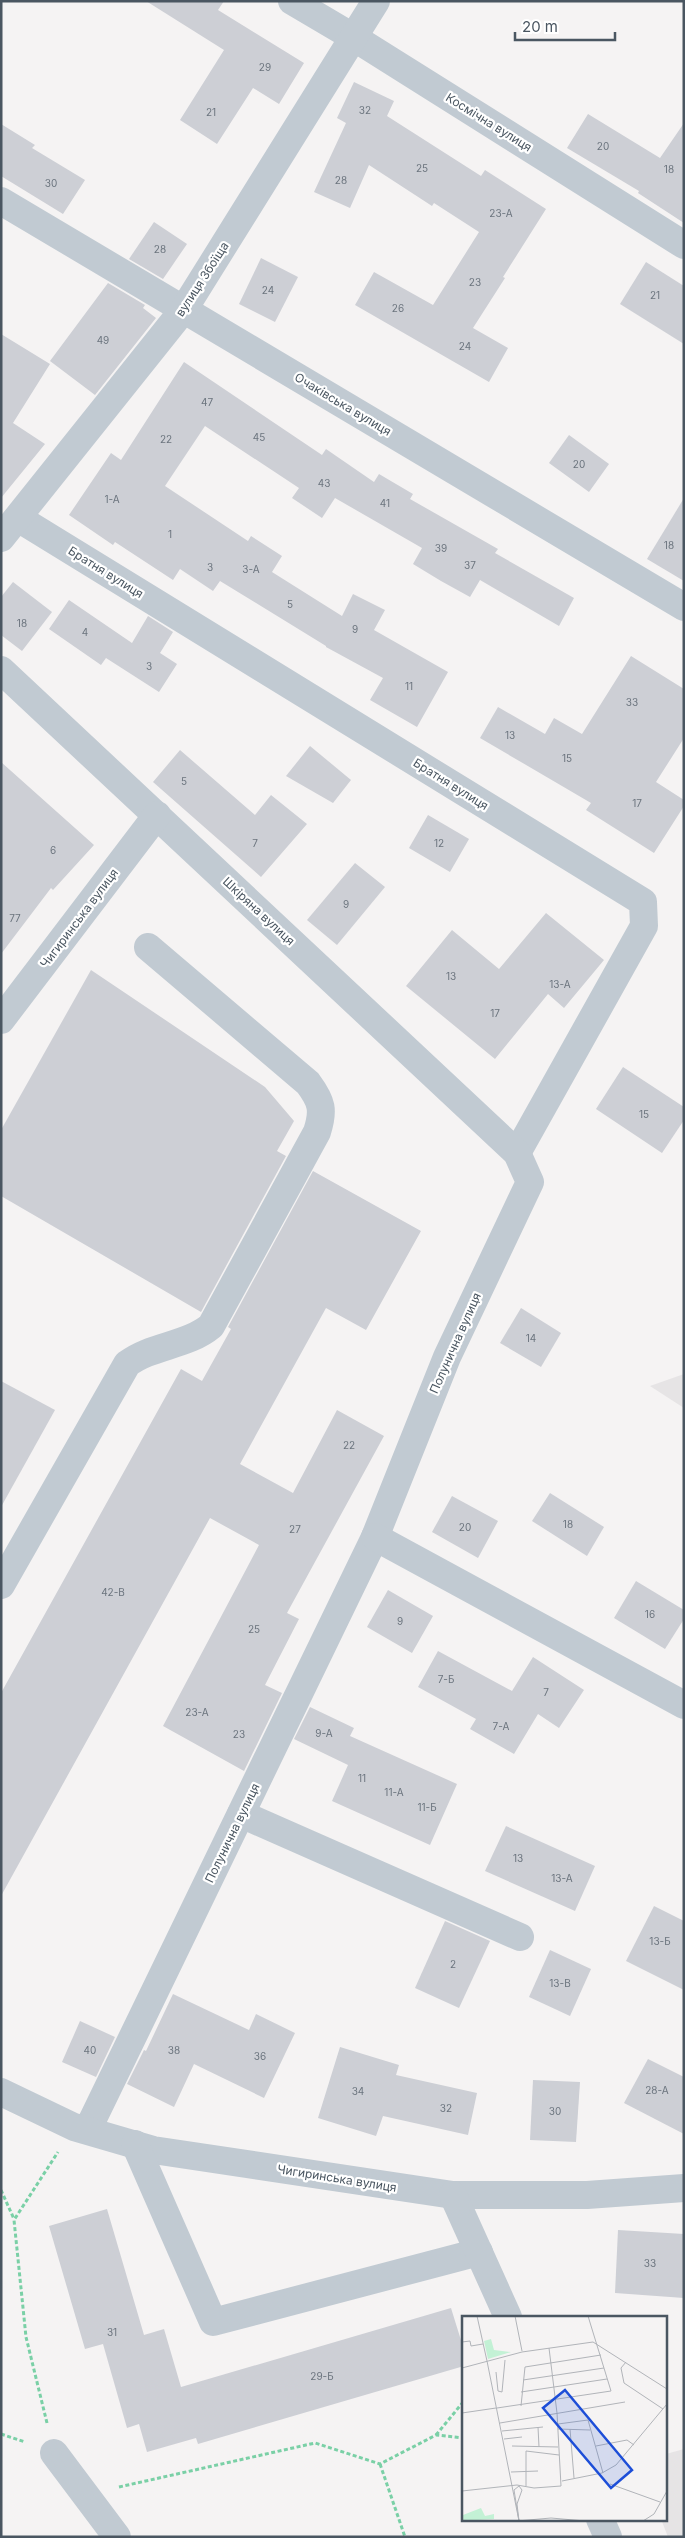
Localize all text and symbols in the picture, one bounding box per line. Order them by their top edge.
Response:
scale bar [515,10,615,42]
text: 20 m [522,17,558,36]
house number: 29 [259,61,271,73]
street label: Космічна вулиця [443,89,535,155]
house number: 32 [359,104,371,116]
house number: 21 [206,106,216,118]
house number: 20 [597,140,609,152]
house number: 25 [416,162,428,174]
house number: 18 [664,163,674,175]
house number: 28 [335,174,347,186]
house number: 30 [45,177,57,189]
house number: 23-А [489,207,513,219]
street label: вулиця Збоїща [172,239,232,319]
house number: 28 [154,243,166,255]
house number: 23 [469,276,481,288]
house number: 24 [262,284,274,296]
house number: 21 [650,289,660,301]
house number: 26 [392,302,404,314]
house number: 49 [97,334,109,346]
house number: 24 [459,340,471,352]
street label: Очаківська вулиця [292,369,394,439]
house number: 47 [201,396,213,408]
house number: 45 [253,431,265,443]
house number: 22 [160,433,172,445]
house number: 20 [573,458,585,470]
house number: 43 [318,477,330,489]
house number: 1-А [104,493,120,505]
house number: 41 [380,497,390,509]
house number: 1 [168,528,172,540]
house number: 18 [664,539,674,551]
house number: 39 [435,542,447,554]
street label: Братня вулиця [66,543,146,601]
house number: 37 [464,559,476,571]
house number: 3 [207,561,213,573]
house number: 3-А [242,563,260,575]
house number: 5 [287,598,293,610]
house number: 18 [17,617,27,629]
house number: 9 [352,623,358,635]
house number: 4 [82,626,88,638]
house number: 3 [146,660,152,672]
house number: 11 [405,680,413,692]
house number: 33 [626,696,638,708]
house number: 13 [505,729,515,741]
house number: 15 [562,752,572,764]
street label: Братня вулиця [411,755,491,813]
house number: 5 [181,775,187,787]
house number: 17 [632,797,642,809]
house number: 7 [252,837,258,849]
house number: 12 [434,837,444,849]
house number: 6 [50,844,56,856]
street label: Чигиринська вулиця [37,865,121,971]
street label: Шкіряна вулиця [220,874,298,948]
house number: 9 [343,898,349,910]
house number: 77 [9,912,21,924]
house number: 13 [446,970,456,982]
house number: 13-А [549,978,571,990]
house number: 17 [490,1007,500,1019]
house number: 15 [639,1108,649,1120]
street label: Полунична вулиця [426,1290,484,1396]
house number: 14 [526,1332,536,1344]
house number: 22 [343,1439,355,1451]
house number: 18 [563,1518,573,1530]
house number: 20 [459,1521,471,1533]
house number: 27 [289,1523,301,1535]
house number: 42-В [101,1586,125,1598]
house number: 16 [645,1608,655,1620]
house number: 9 [397,1615,403,1627]
house number: 25 [248,1623,260,1635]
house number: 7-Б [438,1673,454,1685]
house number: 7 [543,1686,549,1698]
house number: 23-А [185,1706,209,1718]
house number: 7-А [493,1720,510,1732]
house number: 9-А [315,1727,333,1739]
house number: 23 [233,1728,245,1740]
house number: 11 [358,1772,366,1784]
street label: Полунична вулиця [201,1781,263,1885]
house number: 11-А [384,1786,404,1798]
house number: 11-Б [417,1801,437,1813]
house number: 13 [513,1852,523,1864]
house number: 13-А [551,1872,573,1884]
house number: 13-Б [649,1935,671,1947]
house number: 2 [450,1958,456,1970]
house number: 13-В [549,1977,571,1989]
house number: 40 [84,2044,96,2056]
house number: 38 [168,2044,180,2056]
house number: 36 [254,2050,266,2062]
house number: 28-А [645,2084,669,2096]
house number: 34 [352,2085,364,2097]
house number: 32 [440,2102,452,2114]
house number: 30 [549,2105,561,2117]
street label: Чигиринська вулиця [276,2161,398,2195]
house number: 33 [644,2257,656,2269]
inset map [462,2316,668,2520]
house number: 31 [107,2326,117,2338]
house number: 29-Б [310,2370,334,2382]

